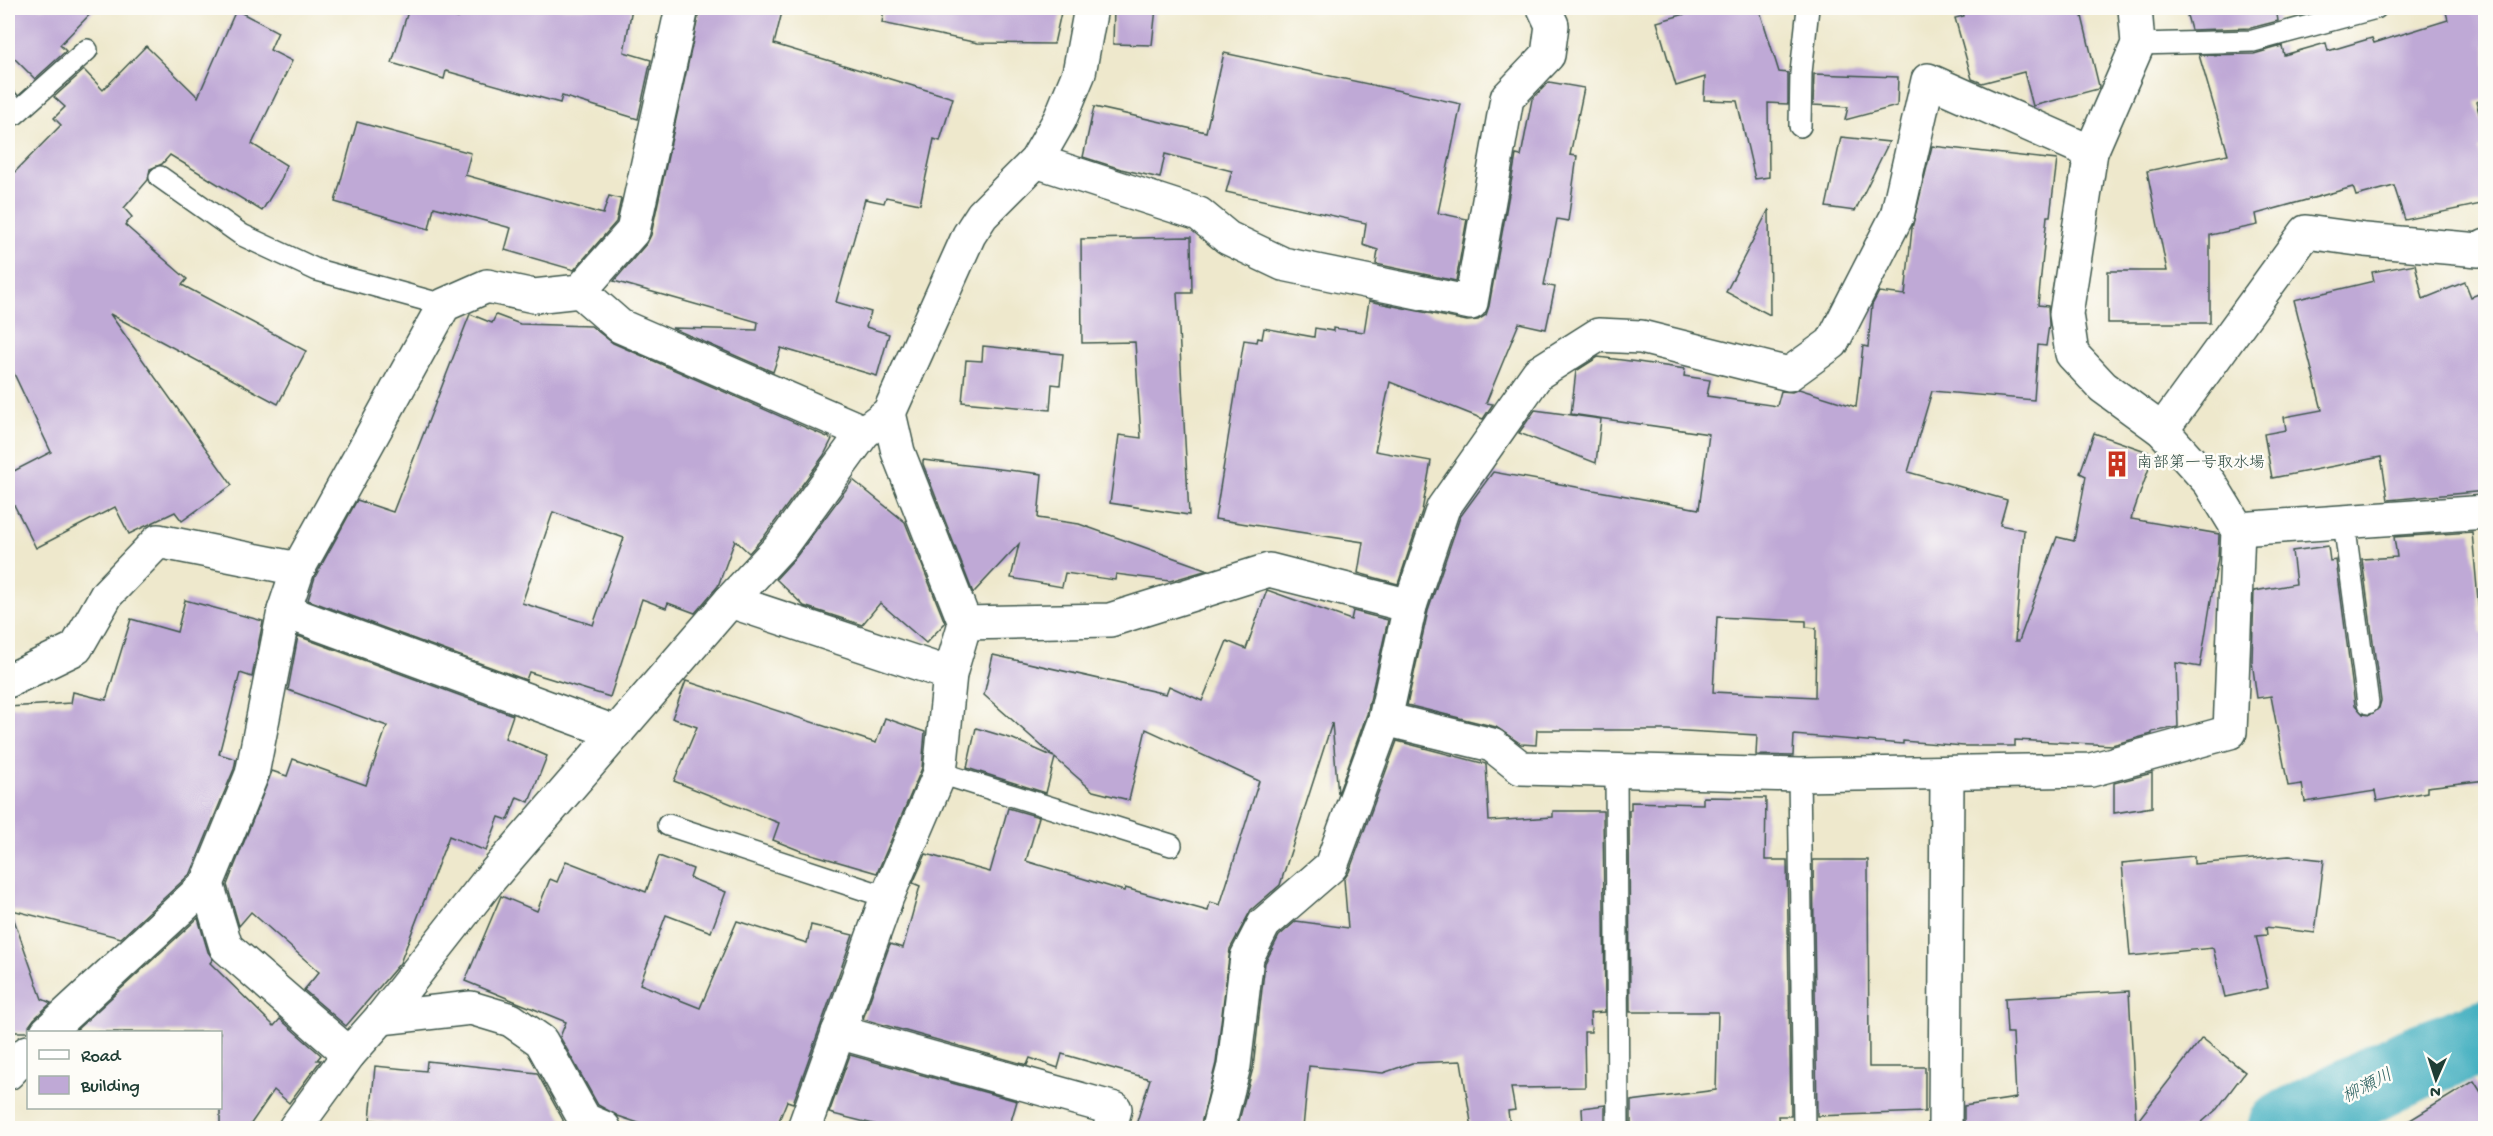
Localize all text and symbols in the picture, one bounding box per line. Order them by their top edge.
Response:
building icon: 南部第一号取水場 [2102,449,2132,479]
place label: 南部第一号取水場 [2137,453,2265,474]
legend [27,1031,222,1109]
text: Road [81,1047,122,1068]
north arrow [2406,1049,2466,1109]
water label: 柳瀬川 [2339,1064,2397,1109]
text: Building [80,1077,140,1098]
text: N [2429,1081,2441,1100]

